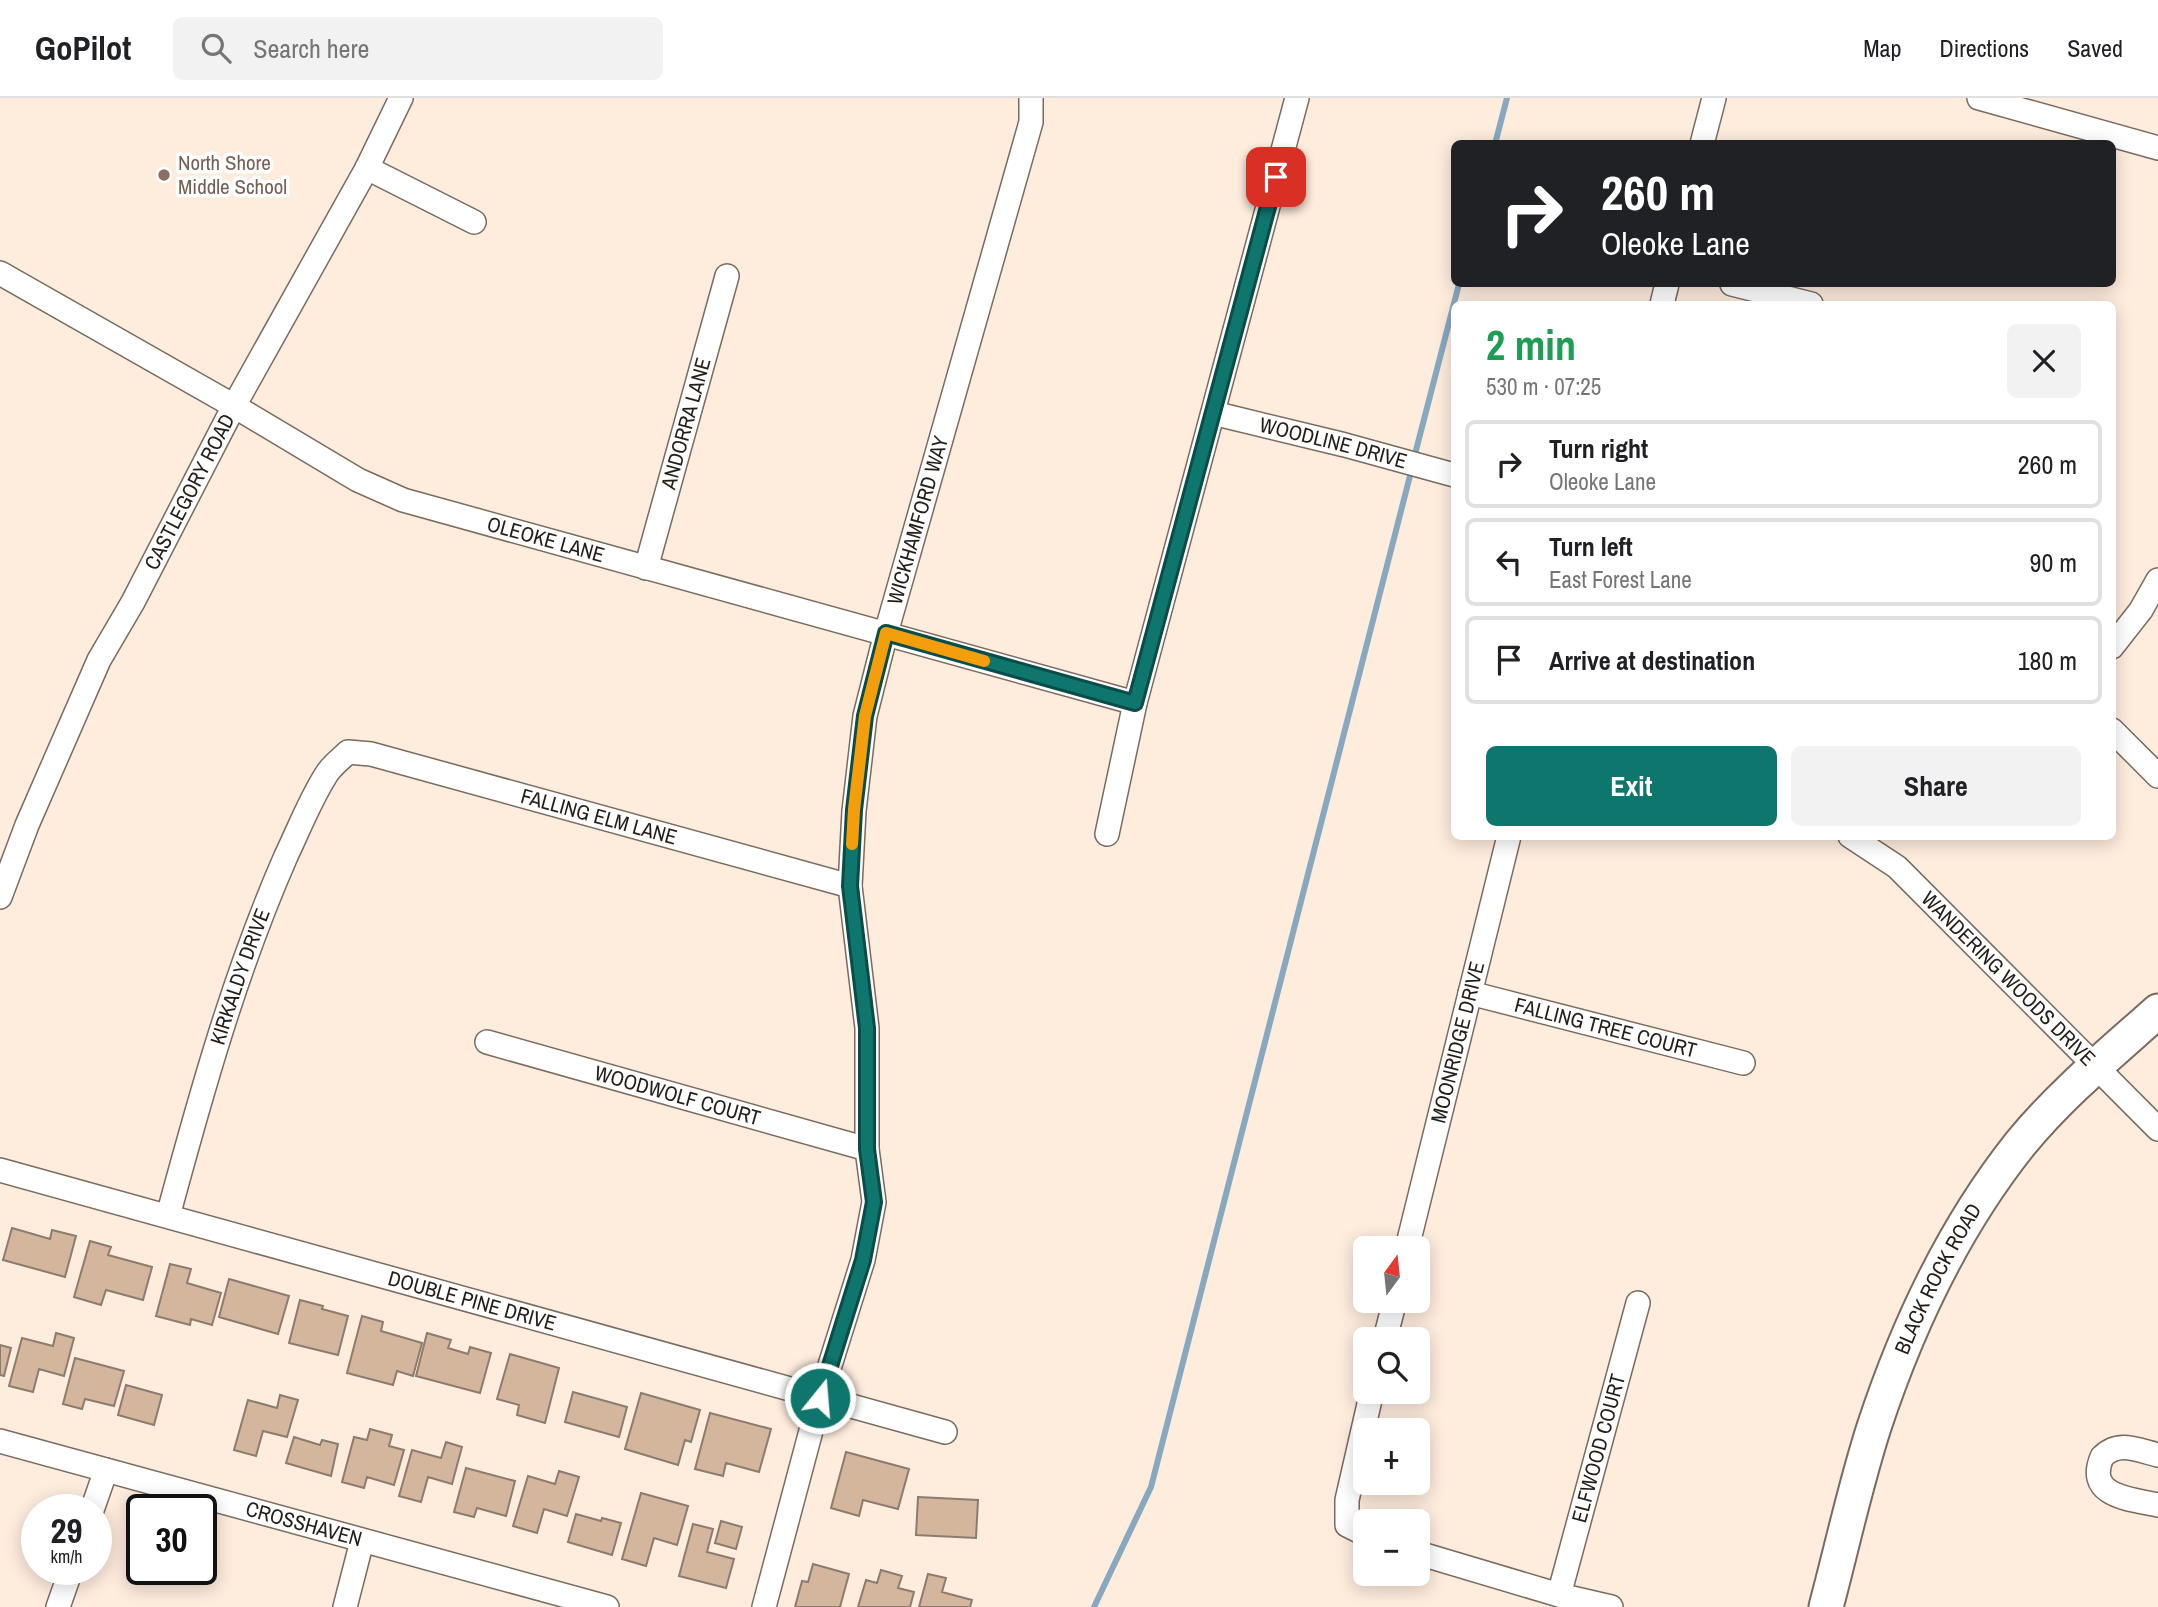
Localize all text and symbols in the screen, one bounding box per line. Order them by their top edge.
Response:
search box [173,17,663,80]
text: GoPilot [35,26,131,70]
icon: search [197,29,235,67]
text: Search here [253,31,369,66]
text: Map [1863,32,1901,64]
text: Directions [1939,32,2029,64]
text: Saved [2067,32,2123,64]
pin [1246,147,1306,207]
place label: North Shore Middle School [178,148,287,201]
icon: arrive [1257,158,1295,196]
text: 260 m [1601,159,1715,225]
marker: North Shore Middle School [156,167,172,183]
icon: right [1486,168,1577,259]
text: Oleoke Lane [1601,222,1750,265]
text: 2 min [1486,317,1576,373]
button: close [2007,324,2081,398]
street label: ANDORRA LANE [653,354,718,493]
text: 530 m · 07:25 [1486,371,1601,402]
street label: CASTLEGORY ROAD [137,409,242,575]
street label: WOODLINE DRIVE [1257,410,1411,475]
text: Turn right [1549,431,1648,466]
street label: WICKHAMFORD WAY [880,432,955,608]
icon: right [1490,445,1528,483]
text: 260 m [2018,447,2077,482]
text: Oleoke Lane [1549,466,1656,497]
street label: OLEOKE LANE [484,509,608,569]
text: Turn left [1549,529,1633,564]
icon: left [1490,543,1528,581]
text: 90 m [2030,545,2077,580]
text: East Forest Lane [1549,564,1692,595]
icon: arrive [1490,641,1528,679]
text: Arrive at destination [1549,643,1755,678]
text: 180 m [2018,643,2077,678]
button: Exit [1486,746,1777,826]
button: Share [1791,746,2081,826]
street label: FALLING ELM LANE [518,781,680,852]
street label: WANDERING WOODS DRIVE [1915,885,2102,1072]
street label: KIRKALDY DRIVE [203,904,277,1048]
street label: MOONRIDGE DRIVE [1423,958,1491,1126]
street label: FALLING TREE COURT [1512,990,1700,1065]
street label: WOODWOLF COURT [591,1058,764,1132]
street label: BLACK ROCK ROAD [1887,1198,1988,1358]
north arrow [1353,1236,1430,1312]
map controls [1353,1236,1430,1586]
street label: DOUBLE PINE DRIVE [385,1263,560,1338]
button: search [1353,1327,1430,1404]
position arrow [783,1361,857,1435]
street label: ELFWOOD COURT [1564,1370,1632,1526]
button: + [1353,1418,1430,1495]
speed limit sign: 30 [126,1494,217,1585]
street label: CROSSHAVEN [243,1494,365,1553]
text: 29 [51,1507,82,1554]
button: − [1353,1509,1430,1586]
text: km/h [51,1544,83,1569]

